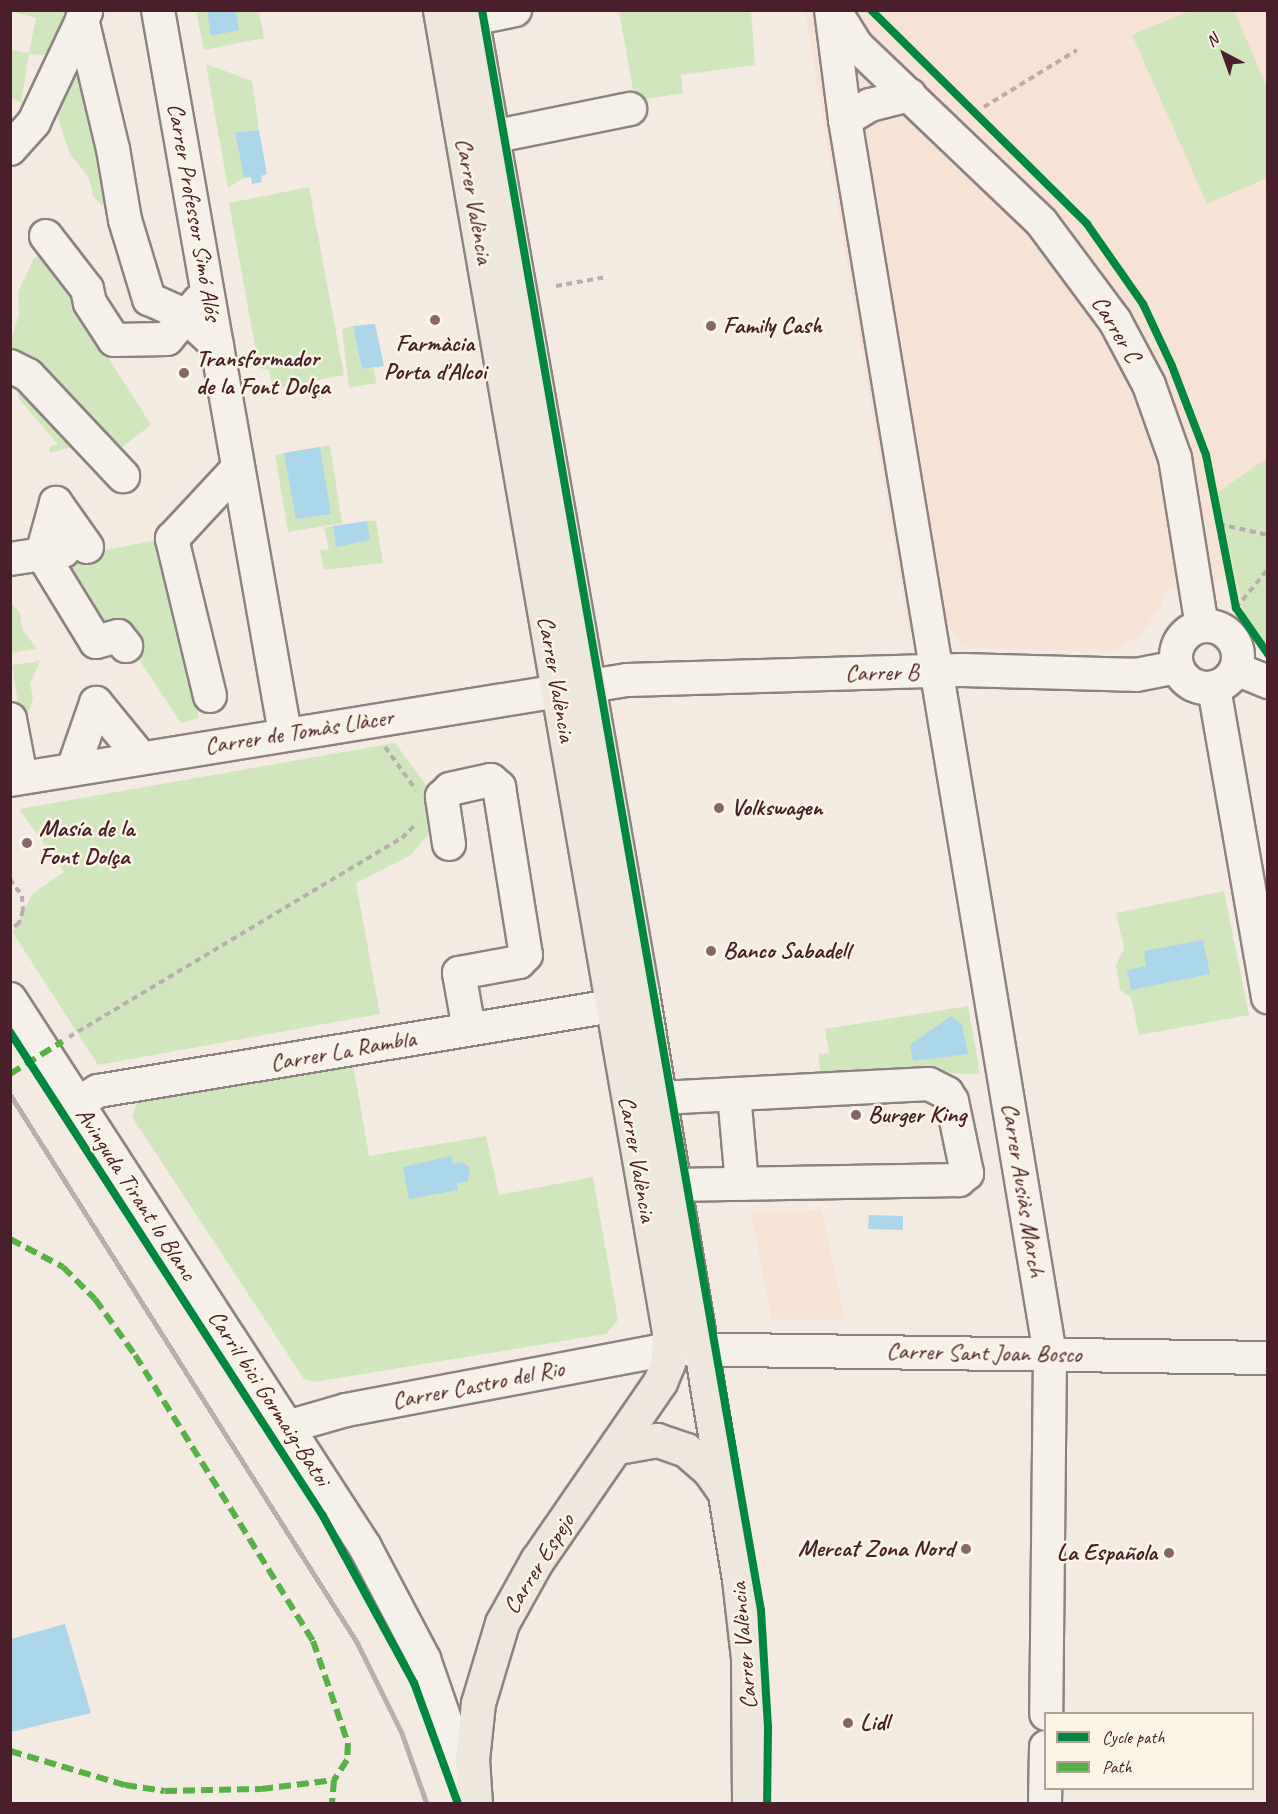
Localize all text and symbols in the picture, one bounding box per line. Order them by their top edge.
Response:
north arrow [1194,24,1254,84]
text: N [1202,30,1222,51]
street label: Carrer Professor Simó Alós [161,101,227,323]
street label: Carrer València [449,136,499,266]
street label: Carrer C [1085,290,1147,368]
place label: Family Cash [723,312,822,340]
marker: Farmàcia Porta d'Alcoi [428,313,442,327]
marker: Family Cash [704,319,718,333]
place label: Farmàcia Porta d'Alcoi [384,330,486,386]
place label: Transformador de la Font Dolça [196,345,331,401]
marker: Transformador de la Font Dolça [177,366,191,380]
street label: Carrer València [531,614,581,744]
street label: Carrer B [845,658,919,688]
street label: Carrer de Tomàs Llàcer [203,703,395,761]
place label: Volkswagen [731,794,822,822]
marker: Volkswagen [712,801,726,815]
place label: Masía de la Font Dolça [39,815,135,871]
marker: Masía de la Font Dolça [20,836,34,850]
place label: Banco Sabadell [723,937,849,965]
marker: Banco Sabadell [704,944,718,958]
street label: Carrer La Rambla [267,1024,419,1078]
street label: Carrer València [612,1094,662,1224]
place label: Burger King [868,1101,966,1129]
street label: Carrer Ausiàs March [995,1101,1051,1279]
street label: Avinguda Tirant lo Blanc [69,1102,203,1286]
marker: Burger King [849,1108,863,1122]
street label: Carril bici Gormaig-Batoi [201,1304,337,1492]
street label: Carrer Sant Joan Bosco [886,1337,1082,1369]
street label: Carrer Castro del Rio [389,1354,567,1416]
street label: Carrer Espejo [497,1509,581,1619]
place label: Mercat Zona Nord [799,1535,954,1563]
place label: La Española [1056,1539,1157,1567]
marker: Mercat Zona Nord [959,1542,973,1556]
marker: La Española [1162,1546,1176,1560]
street label: Carrer València [724,1581,764,1711]
place label: Lidl [860,1709,889,1737]
legend [1044,1712,1254,1790]
marker: Lidl [841,1716,855,1730]
text: Cycle path [1102,1726,1164,1748]
text: Path [1102,1756,1132,1778]

